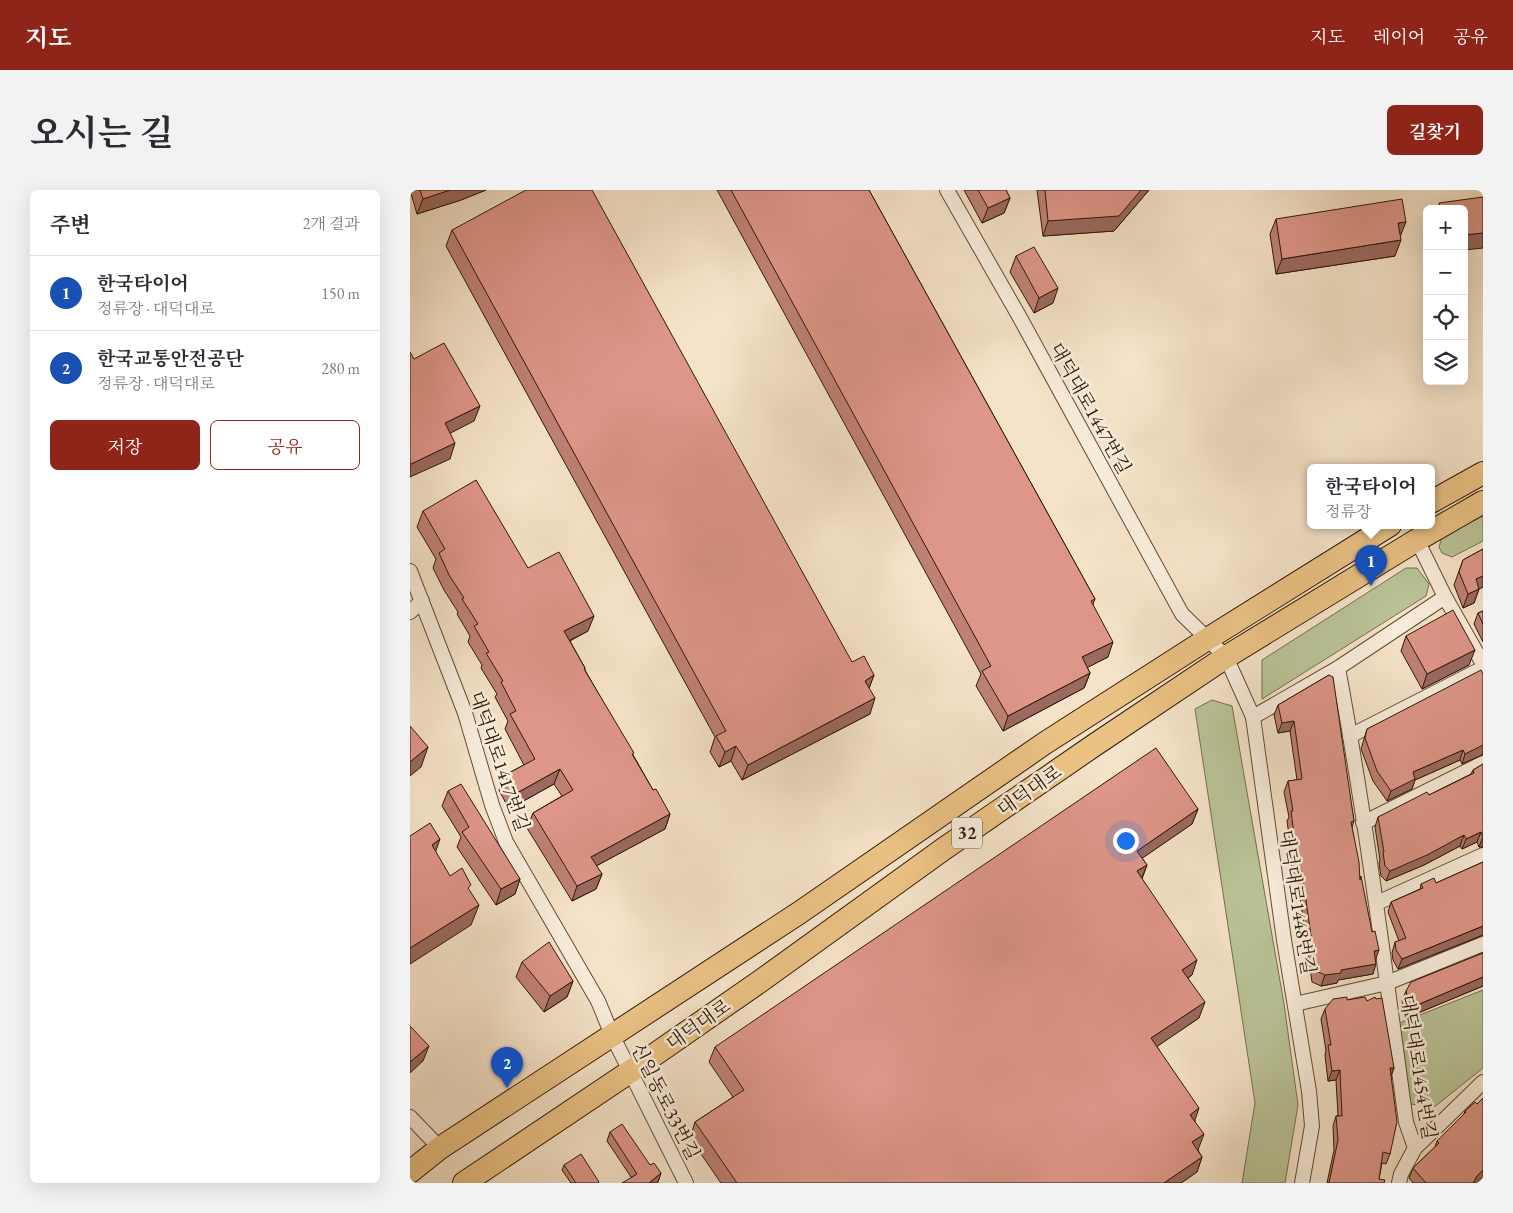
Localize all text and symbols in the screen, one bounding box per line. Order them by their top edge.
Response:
text: 지도 [25,22,71,53]
text: 지도 [1310,25,1345,48]
text: 레이어 [1373,25,1425,48]
text: 공유 [1453,25,1488,48]
button: 길찾기 [1387,105,1483,155]
text: 오시는 길 [30,110,174,155]
map controls [1423,205,1468,385]
button: + [1423,205,1468,250]
text: 주변 [50,211,91,238]
text: 2개 결과 [303,213,360,234]
button: − [1423,250,1468,295]
text: 한국타이어 [97,271,189,296]
text: 1 [62,283,70,304]
text: 150 m [321,283,360,304]
button: locate [1423,295,1468,340]
text: 정류장 · 대덕대로 [97,298,215,319]
street label: 대덕대로1447번길 [1044,338,1137,478]
button: layers [1423,340,1468,385]
text: 한국교통안전공단 [97,346,244,371]
text: 2 [62,358,70,379]
text: 280 m [321,358,360,379]
text: 정류장 · 대덕대로 [97,373,215,394]
button: 저장 [50,420,200,470]
button: 공유 [210,420,360,470]
popup [1307,464,1435,529]
text: 한국타이어 [1325,474,1417,499]
text: 정류장 [1325,501,1371,522]
pin: 1 [1355,545,1387,586]
street label: 대덕대로1417번길 [464,688,535,835]
street label: 대덕대로 [992,759,1067,822]
road number: 32 [952,818,982,848]
your location [1113,828,1139,854]
street label: 대덕대로1448번길 [1274,828,1321,976]
street label: 대덕대로 [661,993,736,1056]
street label: 대덕대로1454번길 [1395,993,1442,1141]
street label: 신일동로33번길 [625,1038,706,1164]
pin: 2 [491,1047,523,1088]

